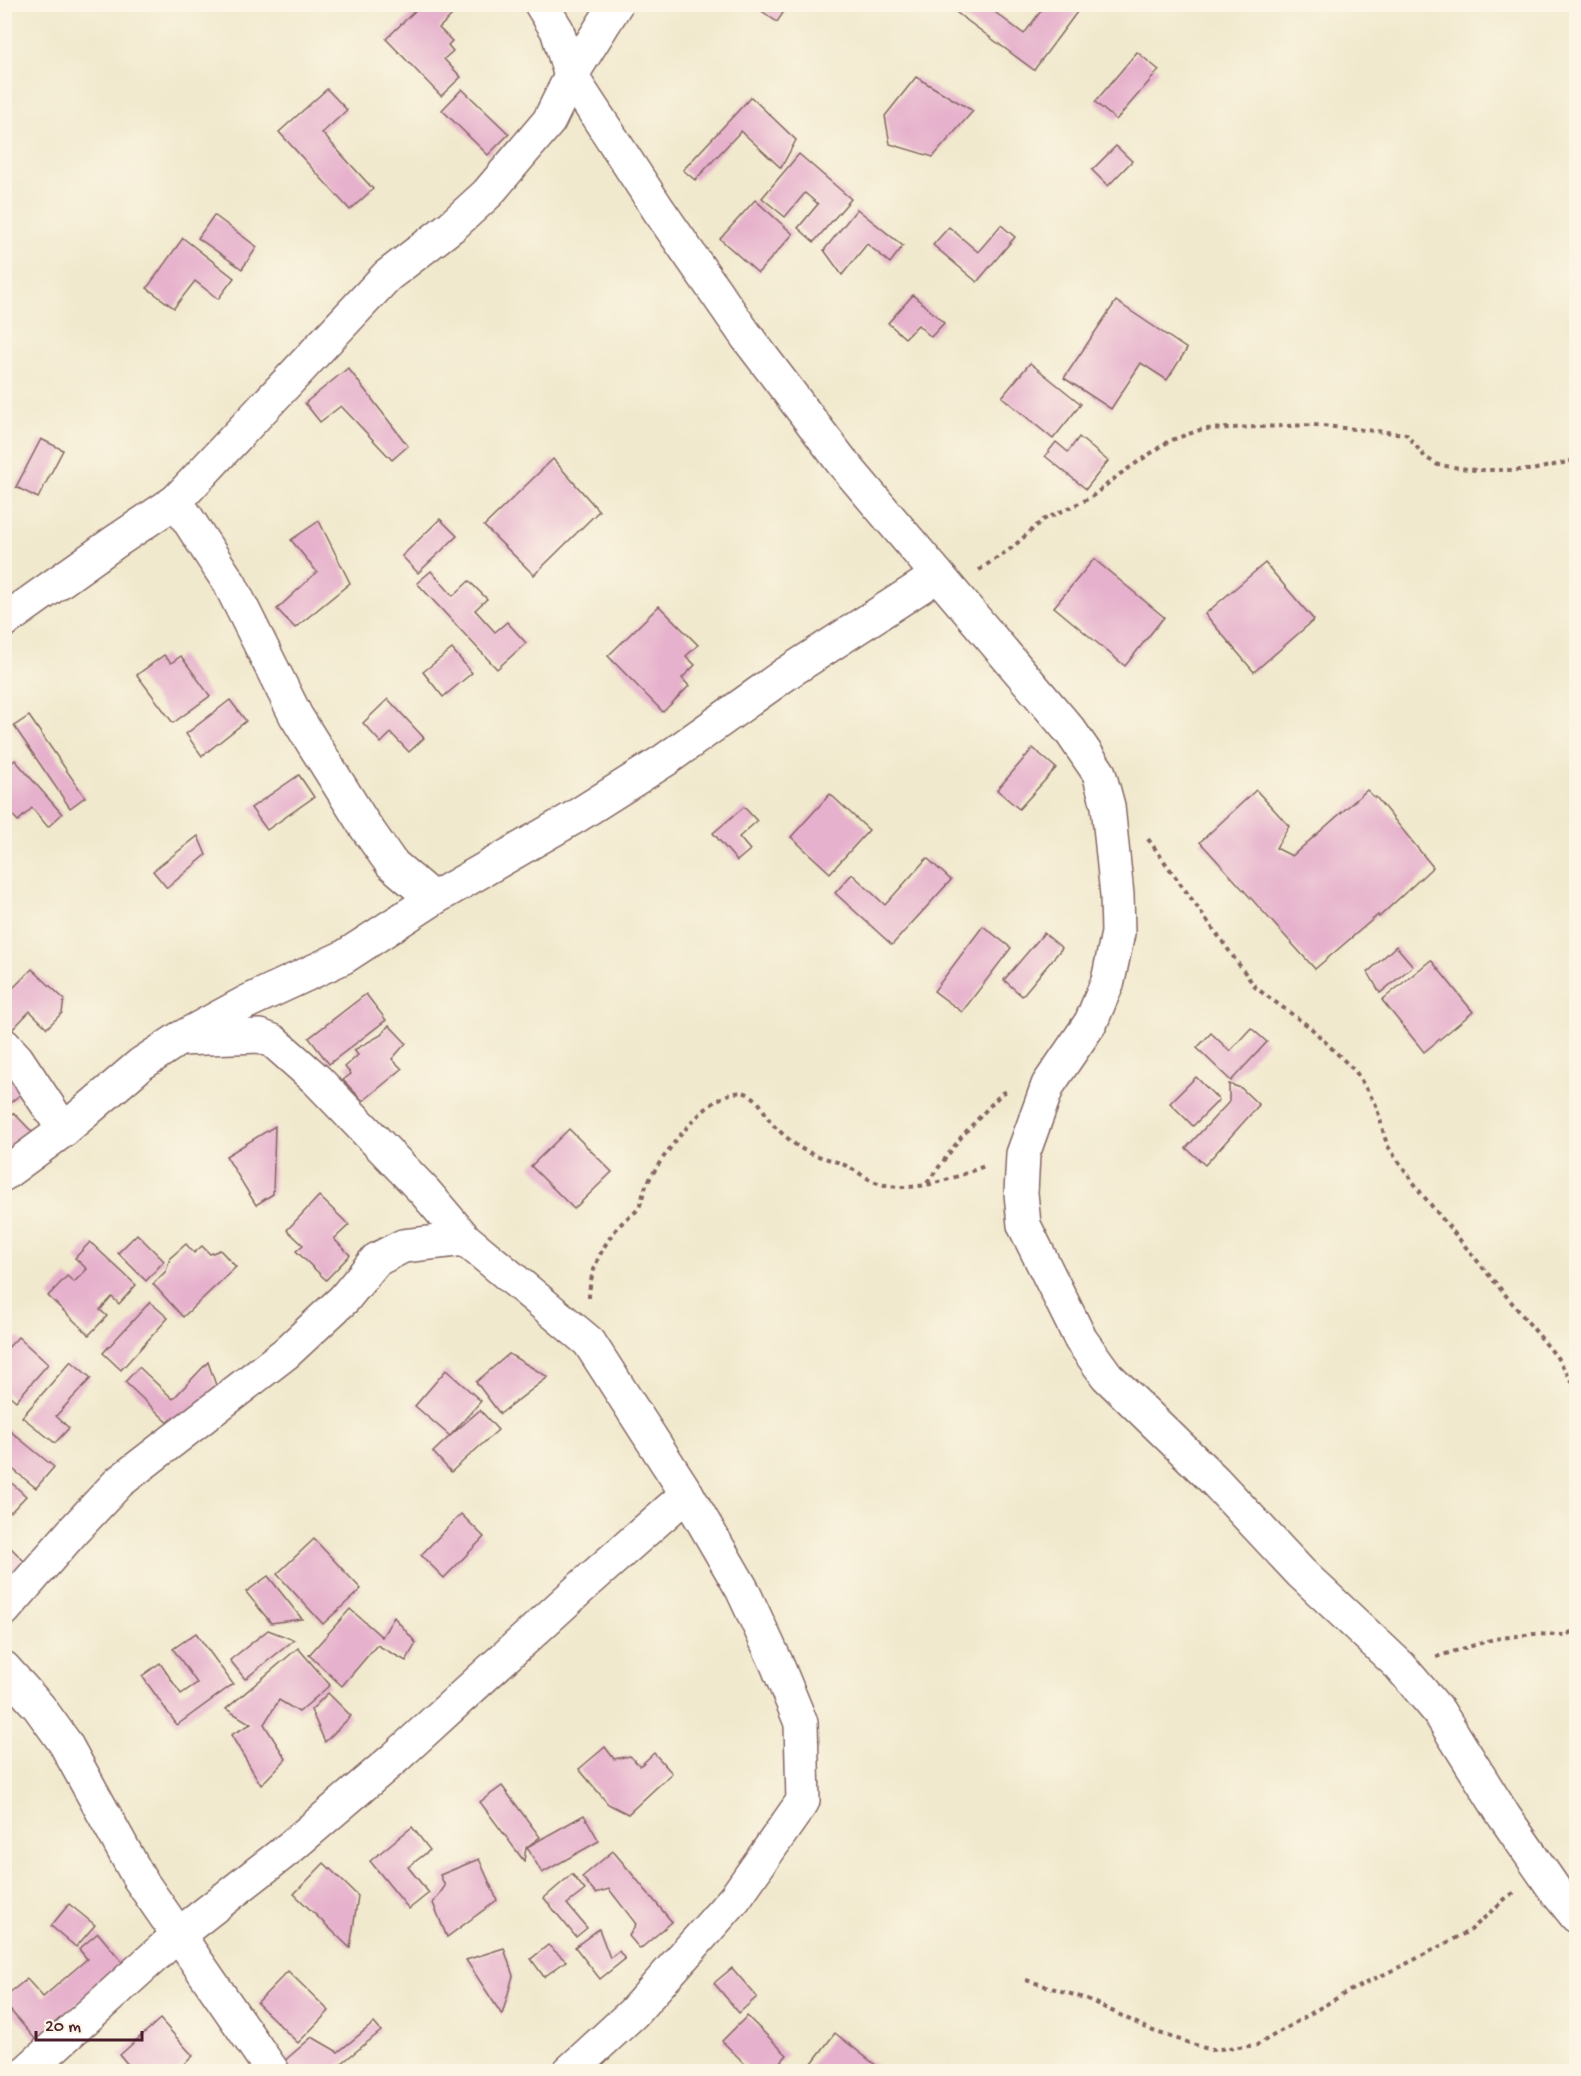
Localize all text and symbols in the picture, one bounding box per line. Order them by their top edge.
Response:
scale bar [36,2004,142,2042]
text: 20 m [45,2017,81,2038]

